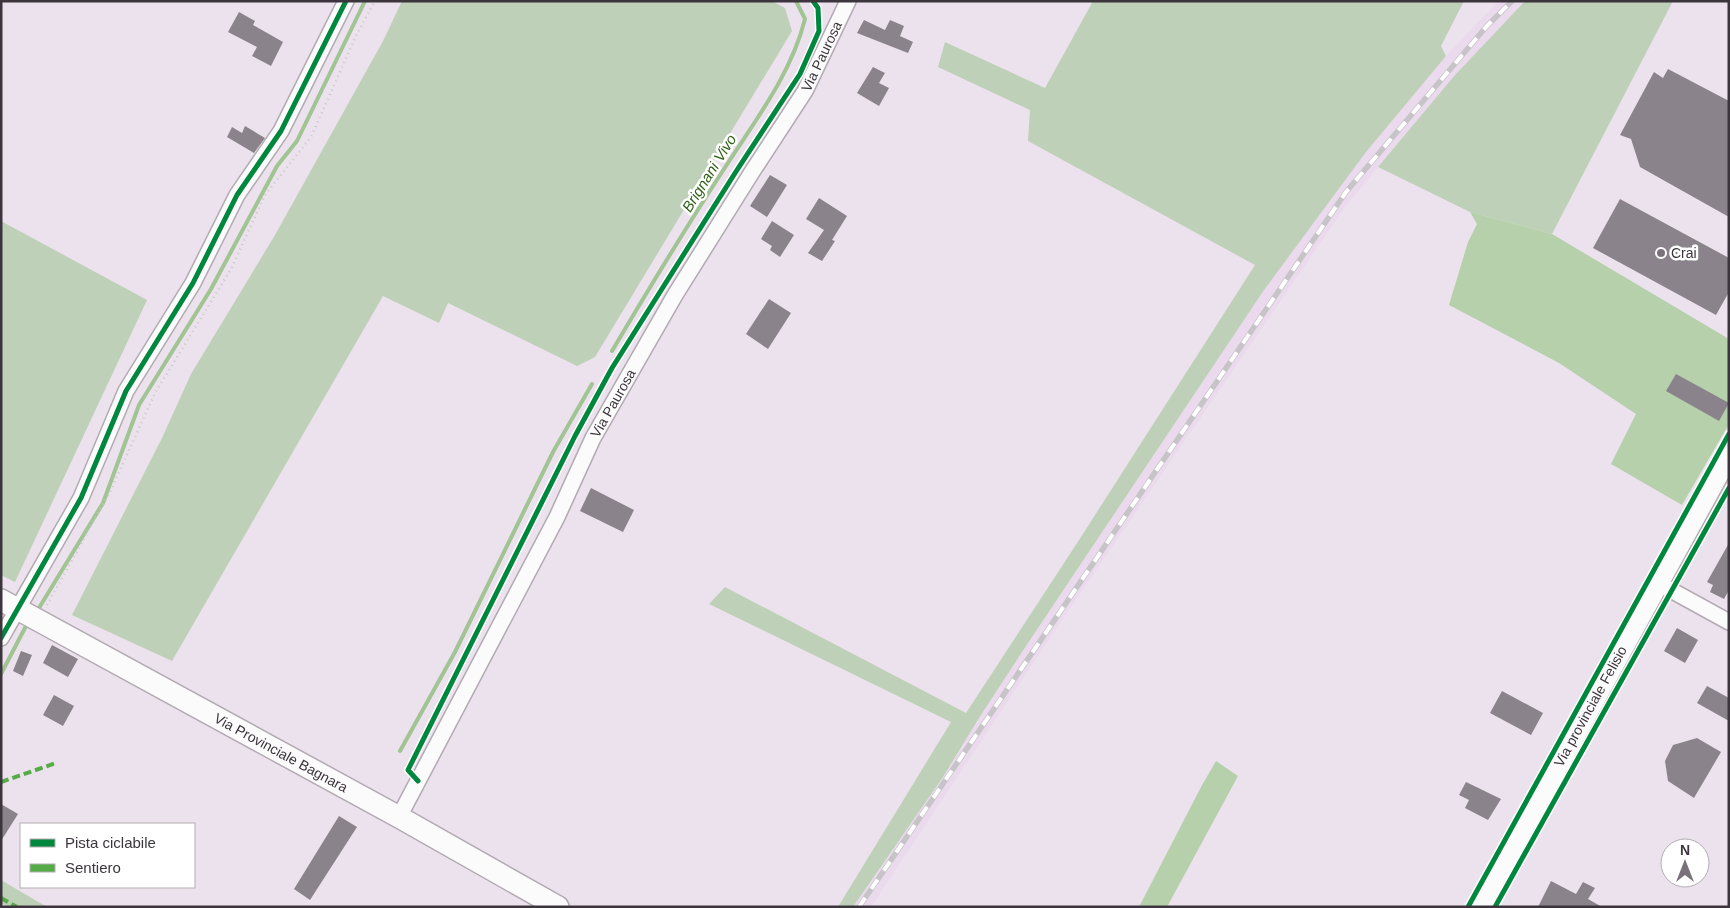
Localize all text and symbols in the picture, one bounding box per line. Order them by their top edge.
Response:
street label: Via Paurosa [798,18,845,94]
water label: Brignani Vivo [678,131,740,215]
place label: Crai [1671,245,1697,261]
marker: Crai [1655,247,1667,259]
street label: Via Paurosa [587,366,639,440]
street label: Via provinciale Felisio [1551,643,1630,769]
street label: Via Provinciale Bagnara [212,710,351,796]
legend [20,823,195,888]
text: Pista ciclabile [65,834,156,851]
north arrow [1660,838,1710,888]
text: N [1680,842,1690,858]
text: Sentiero [65,859,121,876]

